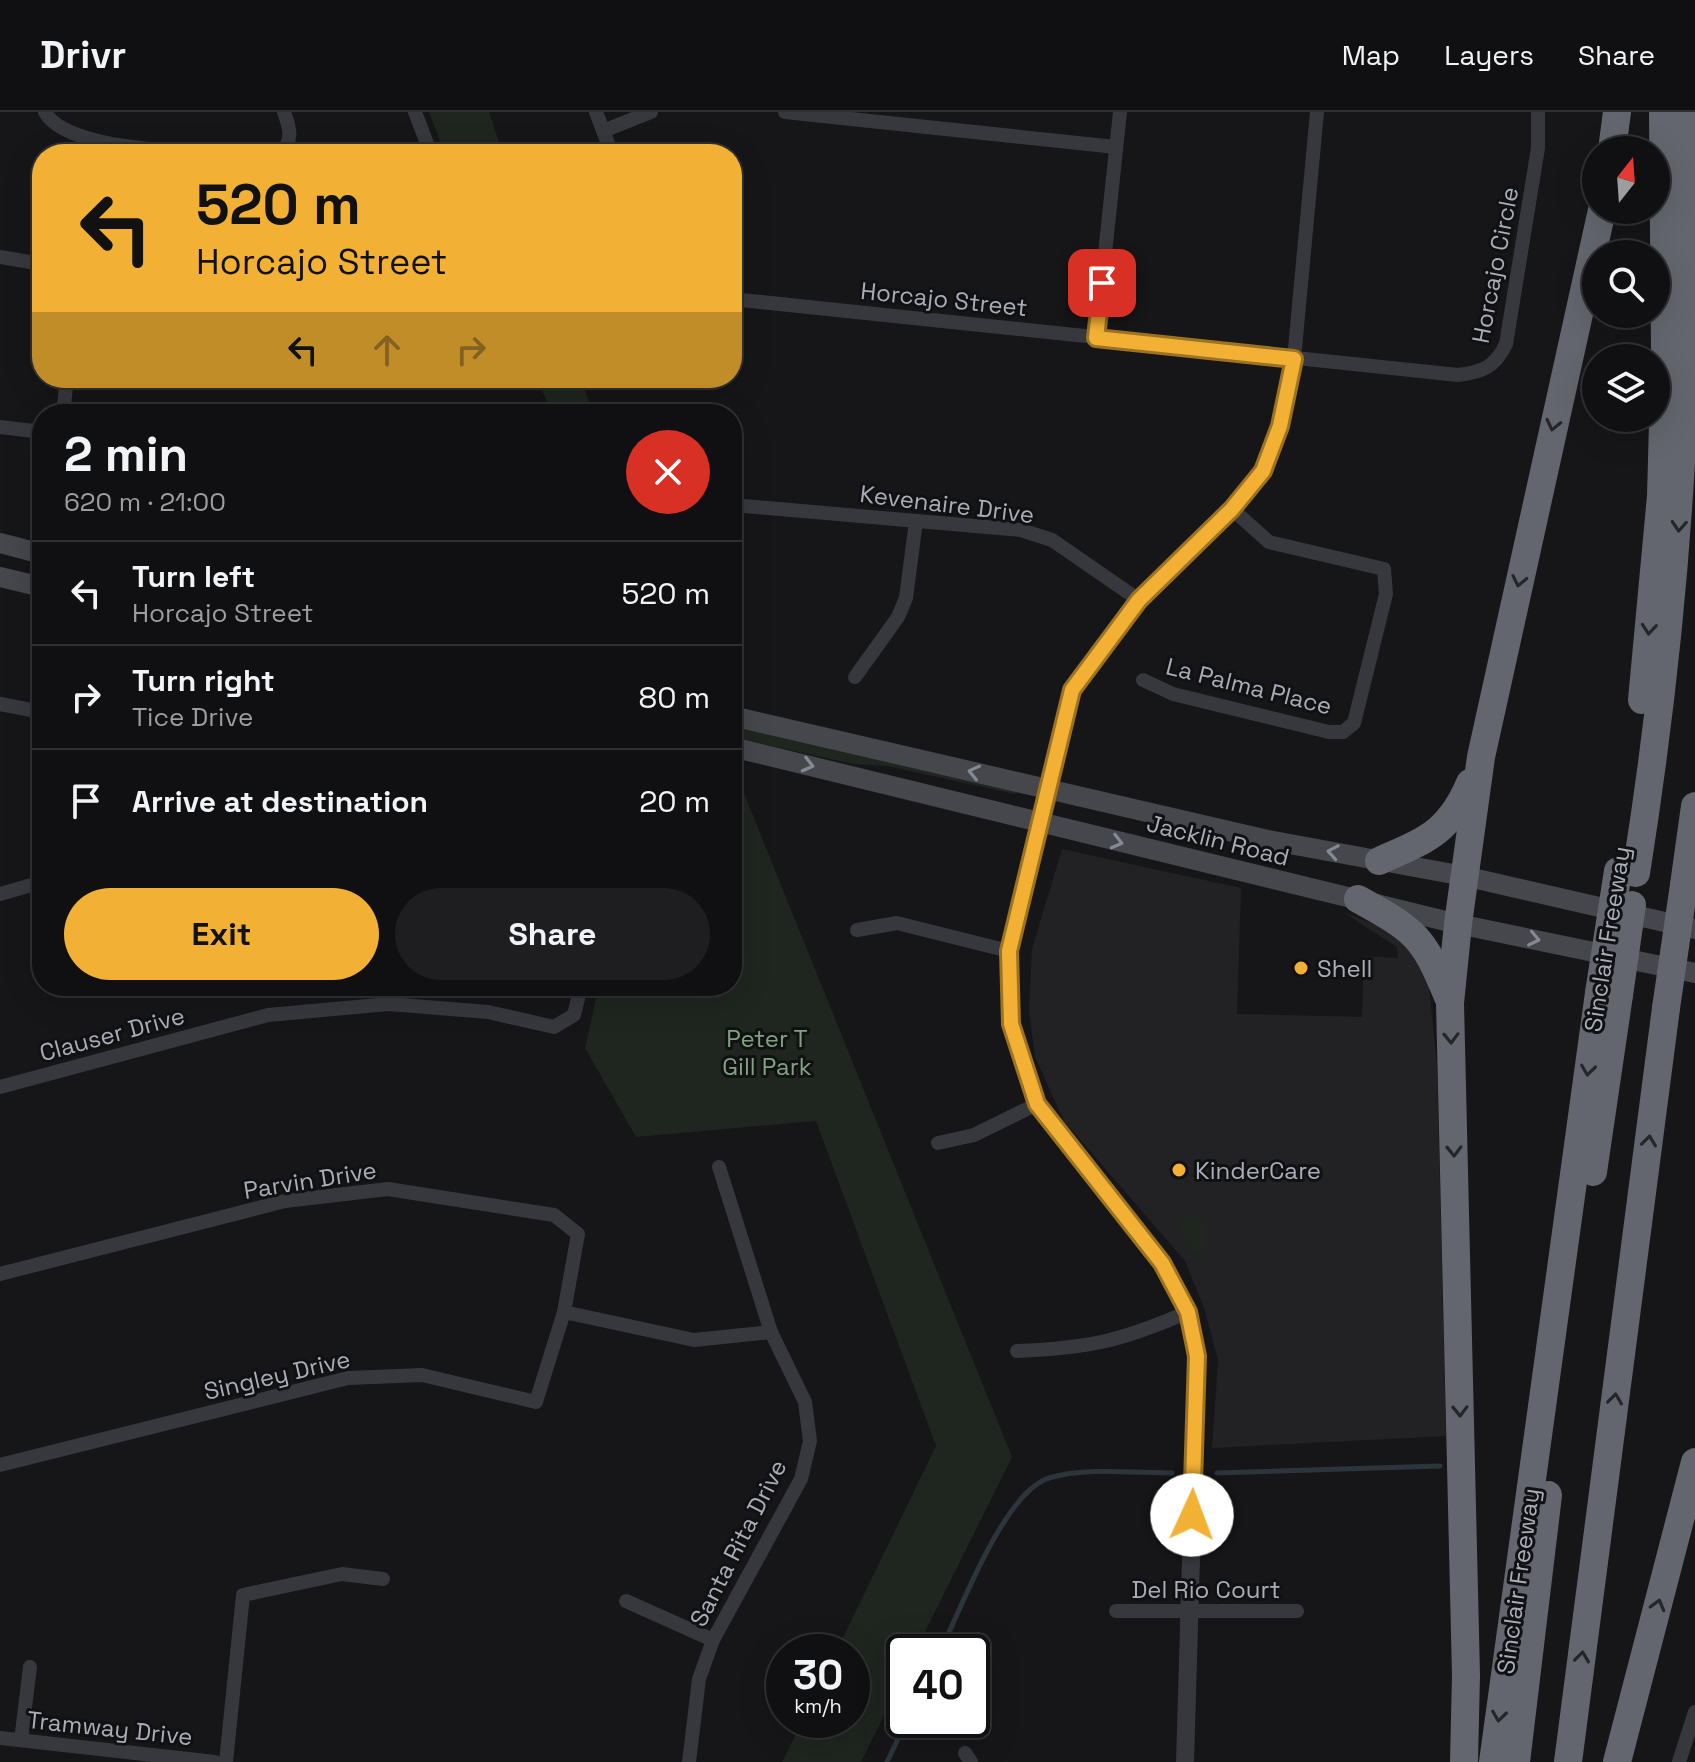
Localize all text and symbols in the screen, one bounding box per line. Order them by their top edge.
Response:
text: Drivr [40,31,126,79]
text: Map [1342,37,1400,73]
text: Layers [1444,37,1534,73]
text: Share [1578,37,1655,73]
north arrow [1582,136,1670,224]
map controls [1582,136,1670,432]
text: 520 m [196,169,361,240]
icon: left [64,176,168,280]
street label: Horcajo Circle [1465,184,1525,346]
text: Horcajo Street [196,239,447,285]
button: search [1582,240,1670,328]
pin [1068,249,1136,317]
icon: arrive [1080,261,1124,305]
street label: Horcajo Street [859,275,1029,323]
icon: left [281,328,325,372]
icon: ahead [365,328,409,372]
icon: right [449,328,493,372]
button: layers [1582,344,1670,432]
one-way arrow [1546,418,1563,431]
text: 2 min [64,424,188,485]
button: close [626,430,710,514]
street label: Kevenaire Drive [858,478,1036,530]
text: 620 m · 21:00 [64,485,226,519]
one-way arrow [1671,520,1688,533]
text: Turn left [132,557,255,596]
icon: left [64,571,108,615]
text: 520 m [621,574,710,613]
one-way arrow [1511,574,1528,588]
text: Horcajo Street [132,596,314,630]
one-way arrow [1640,623,1657,636]
street label: La Palma Place [1163,650,1335,722]
text: Turn right [132,661,275,700]
icon: right [64,675,108,719]
text: 80 m [639,678,710,717]
text: Tice Drive [132,700,253,734]
one-way arrow [800,756,814,773]
one-way arrow [967,764,981,781]
icon: arrive [64,779,108,823]
text: Arrive at destination [132,782,428,821]
text: 20 m [639,782,710,821]
street label: Jacklin Road [1143,807,1293,873]
one-way arrow [1109,833,1123,850]
street label: Sinclair Freeway [1577,844,1637,1034]
one-way arrow [1326,845,1339,862]
button: Exit [64,888,379,980]
button: Share [395,888,710,980]
one-way arrow [1527,930,1541,947]
place label: Shell [1317,953,1372,984]
marker: Shell [1292,959,1310,977]
street label: Clauser Drive [36,1000,188,1068]
park label: Peter T Gill Park [722,1023,812,1082]
one-way arrow [1443,1032,1460,1045]
one-way arrow [1580,1063,1597,1077]
one-way arrow [1640,1134,1657,1148]
one-way arrow [1445,1145,1463,1158]
street label: Parvin Drive [241,1154,379,1206]
place label: KinderCare [1195,1155,1321,1186]
marker: KinderCare [1170,1161,1188,1179]
street label: Singley Drive [201,1343,353,1407]
one-way arrow [1607,1392,1624,1405]
one-way arrow [1451,1405,1469,1418]
street label: Santa Rita Drive [683,1454,793,1632]
position arrow [1150,1473,1234,1557]
street label: Sinclair Freeway [1490,1486,1546,1676]
street label: Del Rio Court [1131,1574,1281,1605]
one-way arrow [1648,1599,1665,1613]
speed limit sign: 40 [886,1634,990,1738]
text: 30 [793,1650,843,1701]
one-way arrow [1573,1650,1590,1664]
text: km/h [794,1693,842,1719]
street label: Tramway Drive [26,1704,194,1752]
one-way arrow [1491,1709,1508,1723]

